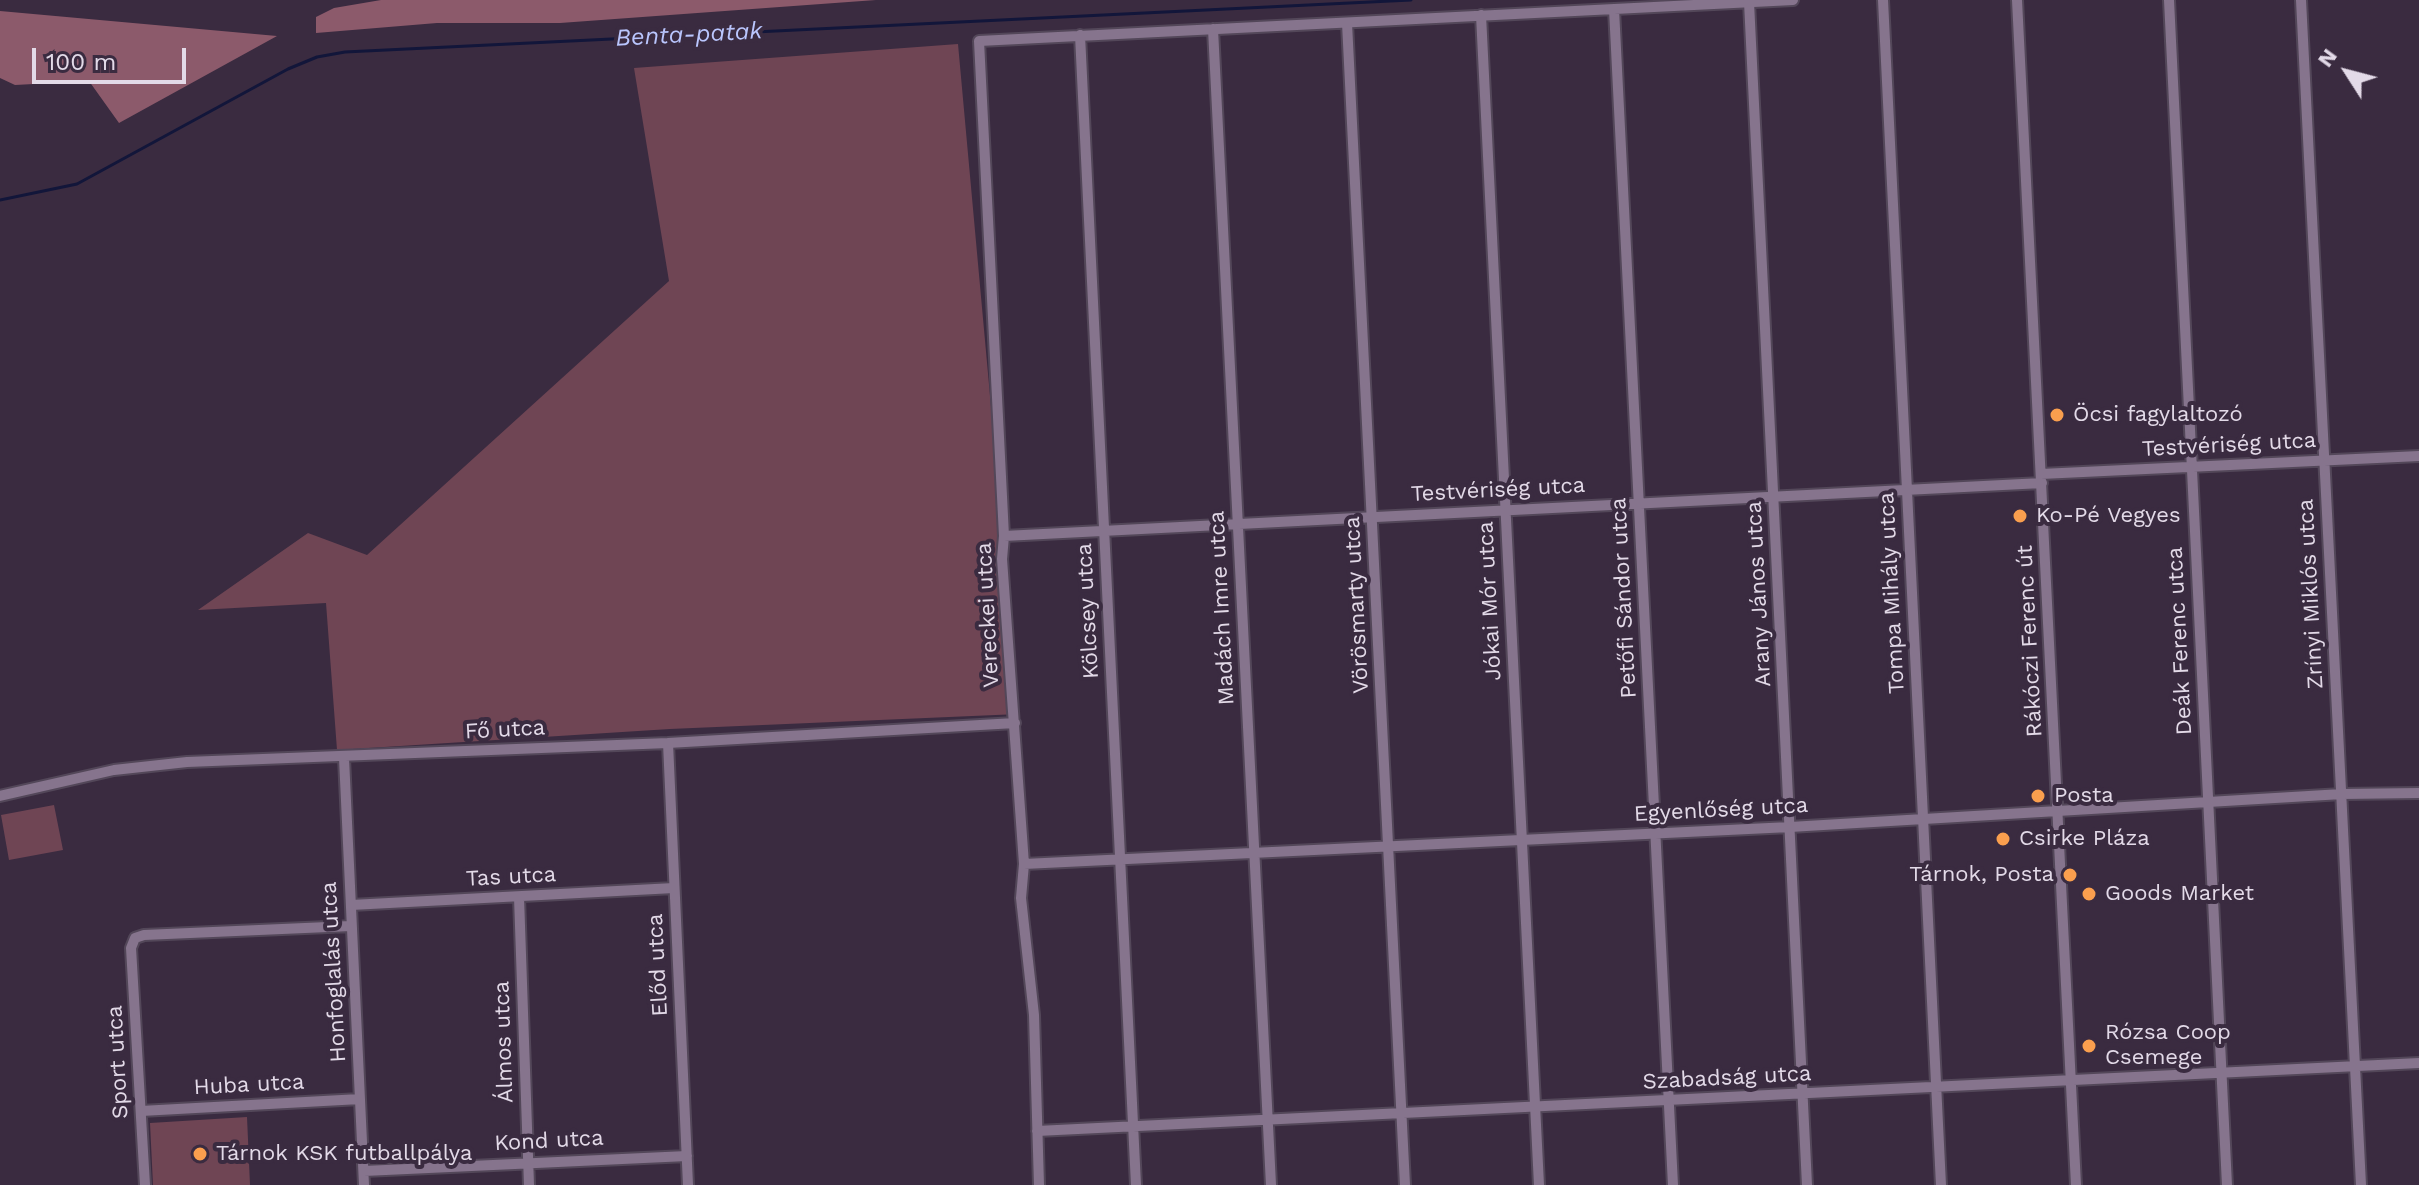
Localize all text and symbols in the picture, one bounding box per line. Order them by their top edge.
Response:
water label: Benta-patak [615,17,763,53]
scale bar [36,32,190,82]
north arrow [2307,32,2387,112]
text: N [2312,44,2342,72]
text: 100 m [46,48,116,76]
place label: Öcsi fagylaltozó [2073,402,2243,428]
marker: Öcsi fagylaltozó [2048,406,2066,424]
street label: Testvériség utca [2141,427,2317,463]
street label: Testvériség utca [1410,472,1586,508]
street label: Tompa Mihály utca [1874,491,1910,695]
street label: Petőfi Sándor utca [1606,497,1642,699]
street label: Zrínyi Miklós utca [2293,498,2329,690]
street label: Arany János utca [1741,501,1777,687]
place label: Ko-Pé Vegyes [2036,503,2181,529]
marker: Ko-Pé Vegyes [2011,507,2029,525]
street label: Madách Imre utca [1204,510,1240,706]
street label: Vörösmarty utca [1339,516,1375,694]
street label: Jókai Mór utca [1473,521,1507,681]
street label: Vereckei utca [971,542,1005,688]
street label: Kölcsey utca [1071,542,1105,680]
street label: Rákóczi Ferenc út [2012,544,2048,738]
street label: Deák Ferenc utca [2162,546,2198,736]
street label: Fő utca [464,715,546,745]
place label: Posta [2054,783,2114,809]
marker: Posta [2029,787,2047,805]
street label: Egyenlőség utca [1633,792,1809,828]
place label: Csirke Pláza [2019,826,2150,852]
marker: Csirke Pláza [1994,830,2012,848]
street label: Tas utca [465,861,557,893]
place label: Tárnok, Posta [1909,862,2054,888]
marker: Tárnok, Posta [2061,866,2079,884]
street label: Honfoglalás utca [316,881,352,1063]
place label: Goods Market [2105,881,2254,907]
marker: Goods Market [2080,885,2098,903]
street label: Előd utca [642,913,674,1017]
street label: Álmos utca [489,981,519,1103]
street label: Sport utca [102,1005,134,1119]
place label: Rózsa Coop Csemege [2105,1020,2231,1072]
marker: Rózsa Coop Csemege [2080,1037,2098,1055]
street label: Szabadság utca [1642,1060,1812,1096]
street label: Huba utca [193,1069,305,1101]
street label: Kond utca [494,1125,604,1157]
place label: Tárnok KSK futballpálya [216,1141,472,1167]
marker: Tárnok KSK futballpálya [191,1145,209,1163]

